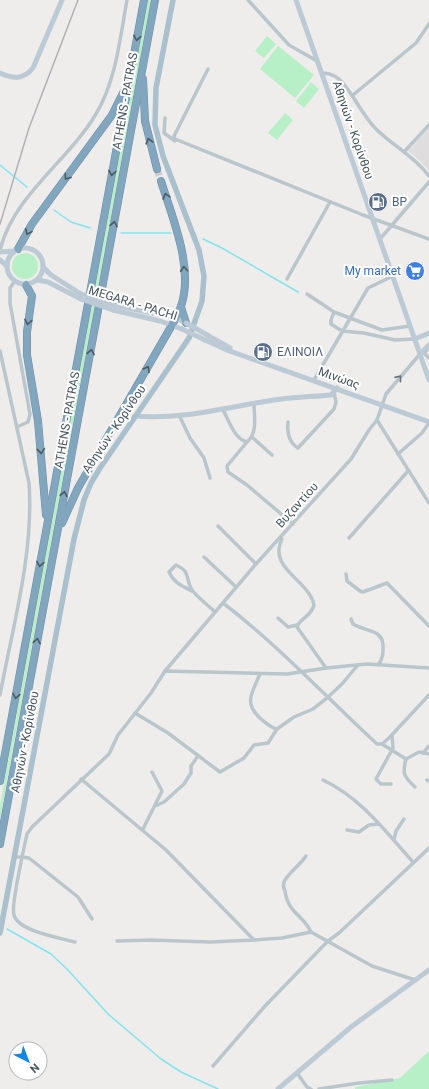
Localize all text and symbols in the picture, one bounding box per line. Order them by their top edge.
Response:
one-way arrow [133,35,141,41]
street label: ATHENS - PATRAS [110,52,140,150]
street label: Αθηνών - Κορίνθου [330,79,376,181]
one-way arrow [145,137,154,144]
one-way arrow [108,170,117,176]
one-way arrow [65,172,72,179]
fuel station icon: BP [367,191,389,213]
one-way arrow [162,193,171,200]
place label: BP [392,195,407,209]
one-way arrow [109,221,118,227]
one-way arrow [25,228,33,235]
supermarket icon: My market [404,260,426,282]
place label: My market [344,264,401,278]
one-way arrow [180,266,189,272]
street label: MEGARA - PACHI [87,283,179,323]
one-way arrow [25,319,33,325]
fuel station icon: ΕΛΙΝΟΙΛ [252,341,274,363]
place label: ΕΛΙΝΟΙΛ [277,345,323,359]
one-way arrow [86,349,94,355]
street label: Μινώας [316,364,362,392]
one-way arrow [142,366,149,373]
street label: ATHENS - PATRAS [52,371,82,469]
one-way arrow [394,375,401,382]
street label: Αθηνών - Κορίνθου [79,382,149,476]
one-way arrow [36,448,45,454]
street label: Βυζαντίου [273,479,321,531]
one-way arrow [60,491,68,497]
one-way arrow [36,561,45,567]
one-way arrow [33,638,41,644]
street label: Αθηνών - Κορίνθου [8,690,42,794]
one-way arrow [12,693,20,700]
north arrow [8,1041,48,1081]
text: N [27,1061,42,1076]

